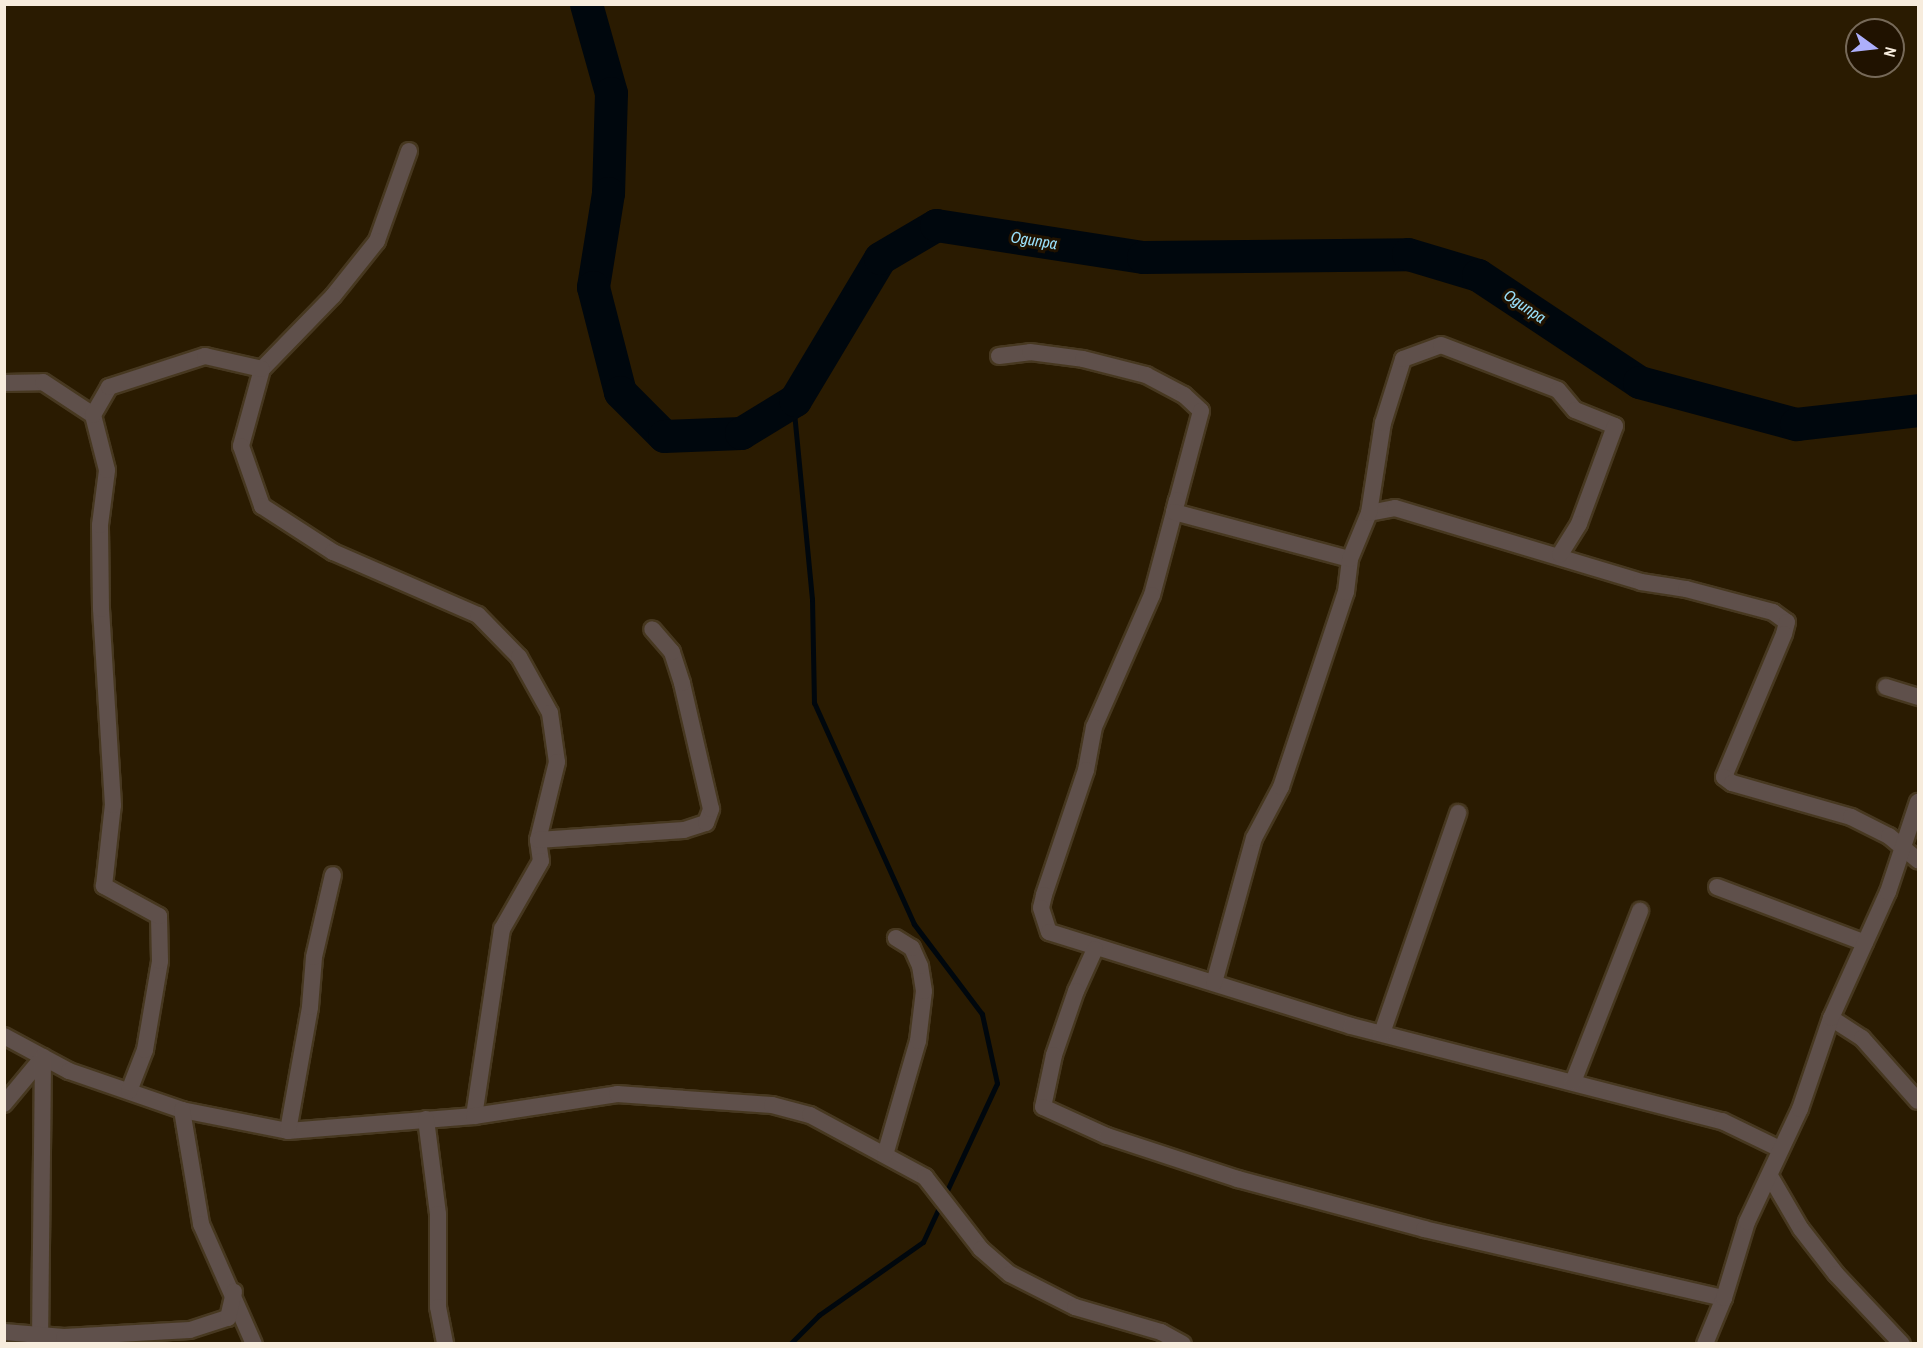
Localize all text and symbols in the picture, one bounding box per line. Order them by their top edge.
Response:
north arrow [1845,18,1905,78]
text: N [1879,45,1902,60]
water label: Ogunpa [1009,227,1059,253]
water label: Ogunpa [1500,285,1550,327]

